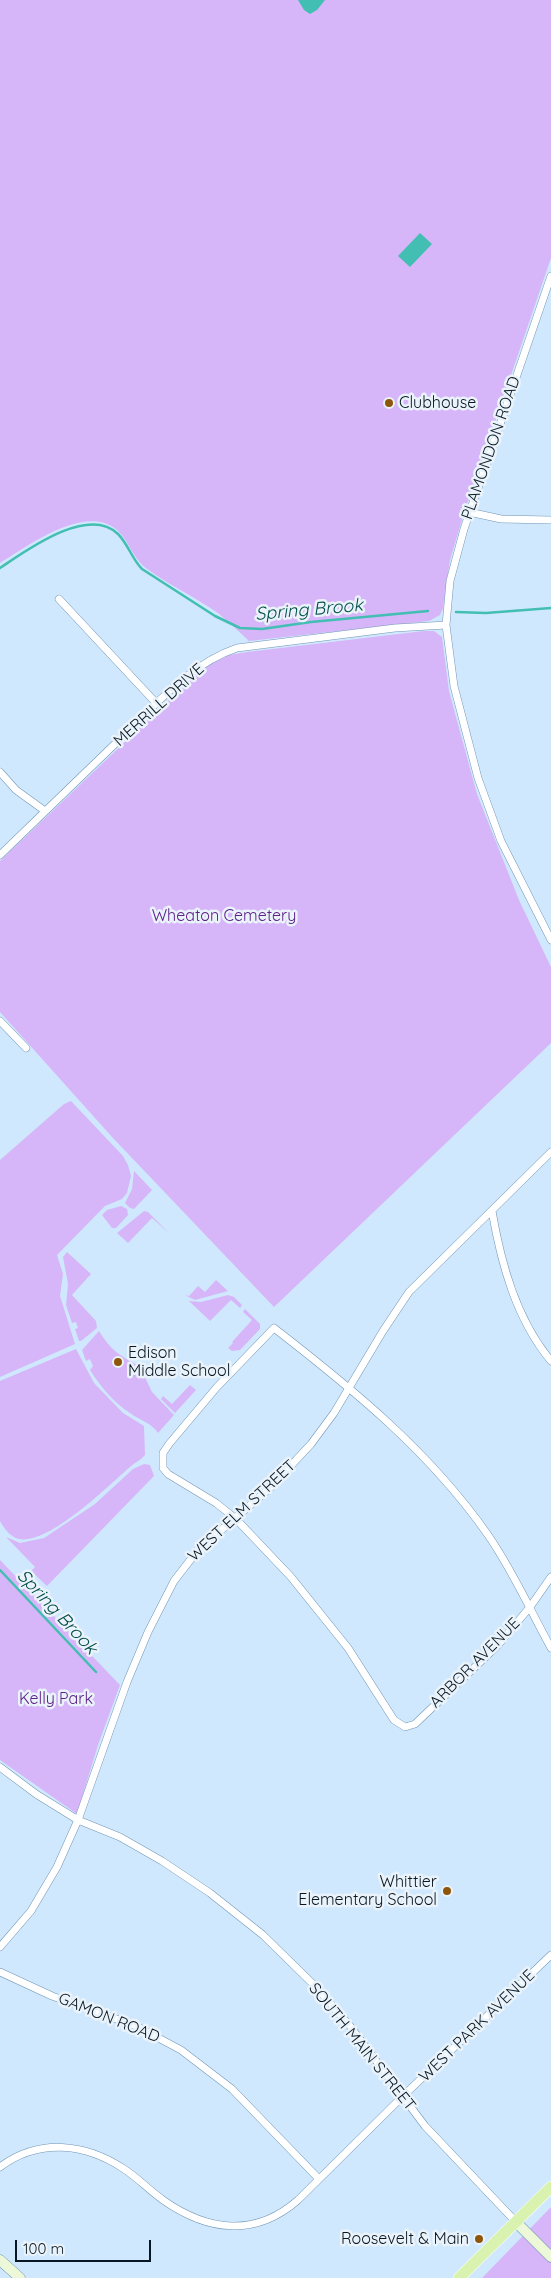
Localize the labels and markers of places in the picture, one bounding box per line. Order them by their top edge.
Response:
place label: Clubhouse [399,393,476,413]
marker: Clubhouse [383,397,395,409]
place label: Edison Middle School [128,1343,230,1381]
marker: Edison Middle School [112,1356,124,1368]
place label: Whittier Elementary School [298,1872,437,1910]
marker: Whittier Elementary School [441,1885,453,1897]
place label: Roosevelt & Main [341,2229,469,2249]
marker: Roosevelt & Main [473,2233,485,2245]

